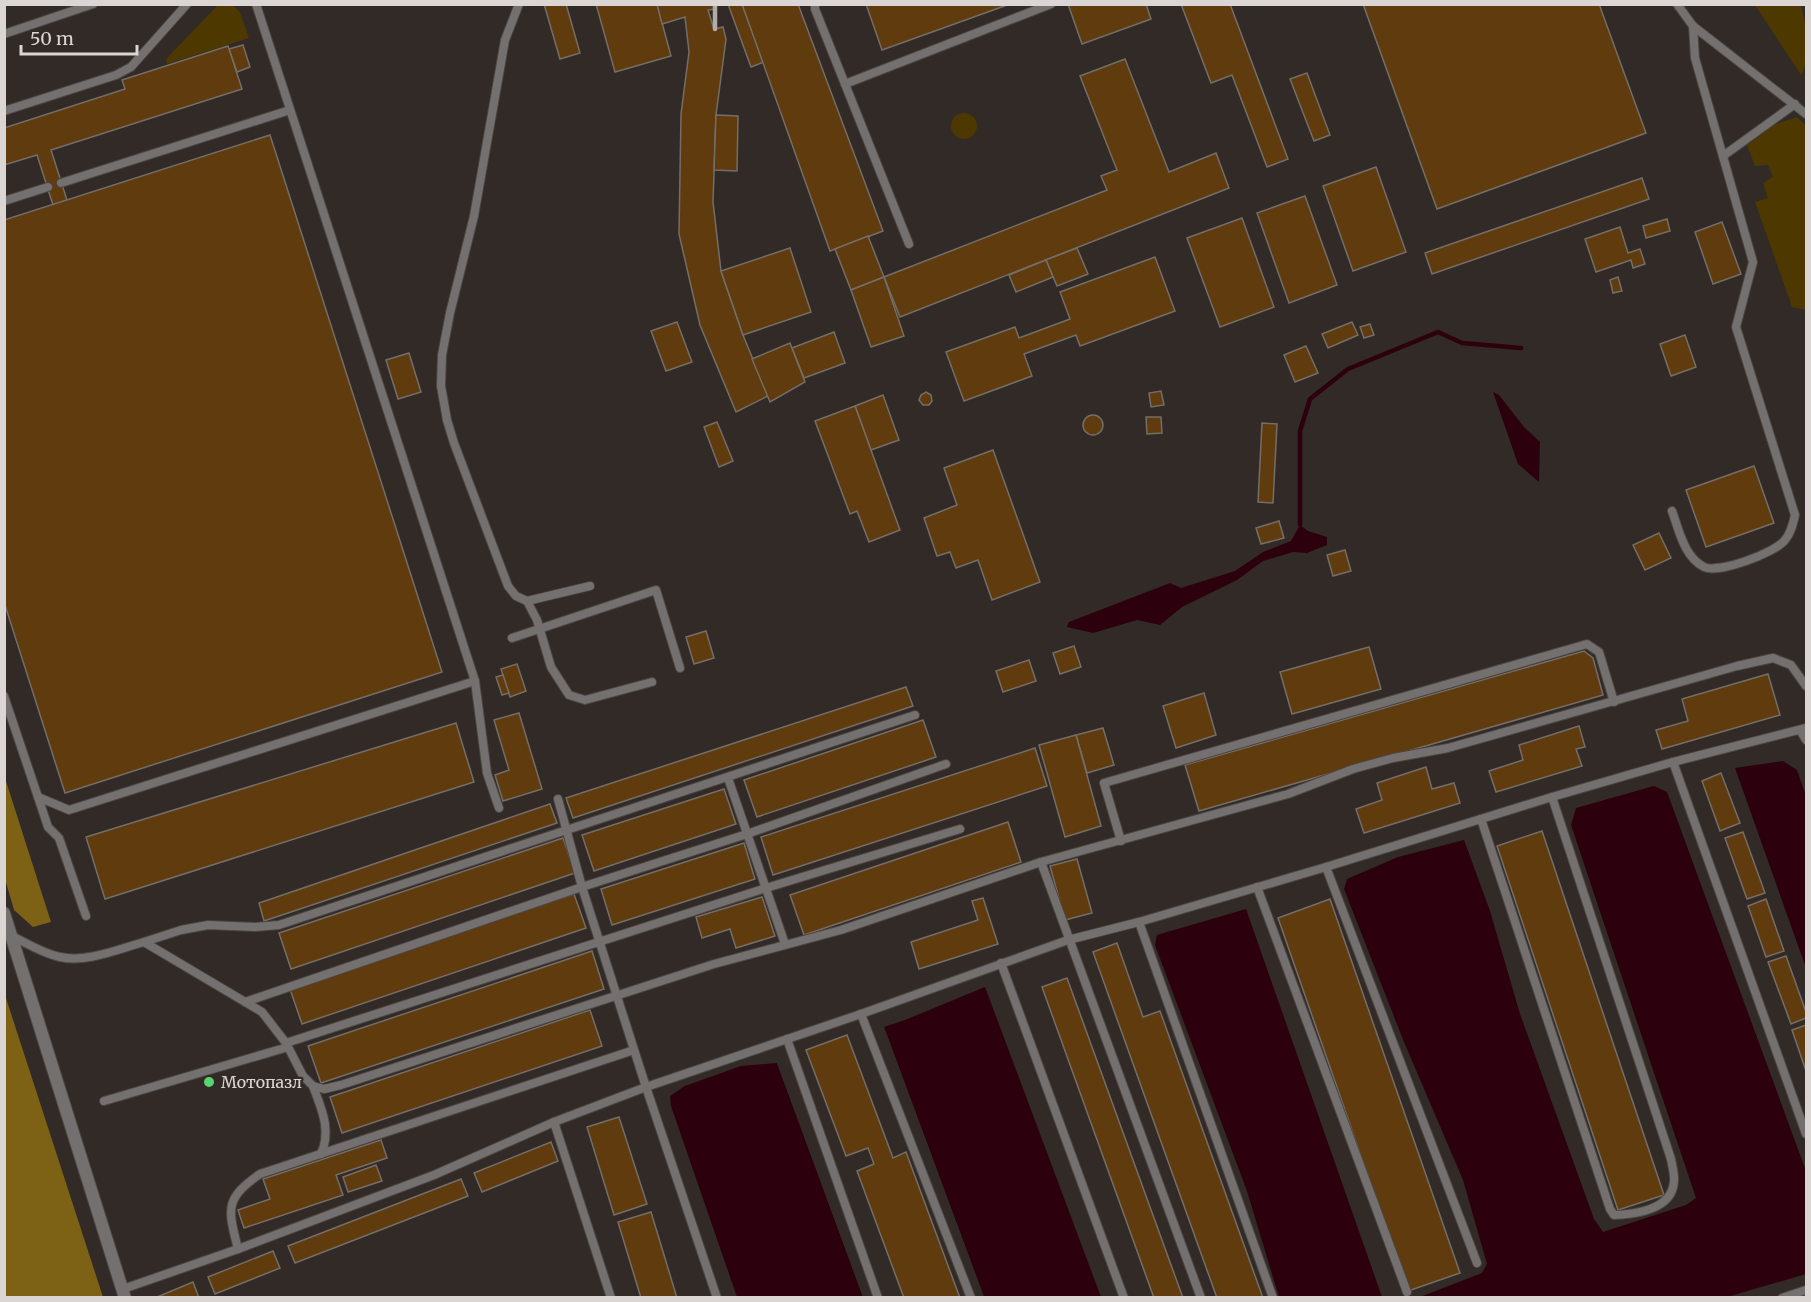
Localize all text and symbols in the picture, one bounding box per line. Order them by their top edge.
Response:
scale bar [21,18,136,56]
text: 50 m [30,27,74,50]
place label: Мотопазл [221,1072,302,1092]
marker: Мотопазл [202,1075,216,1089]

